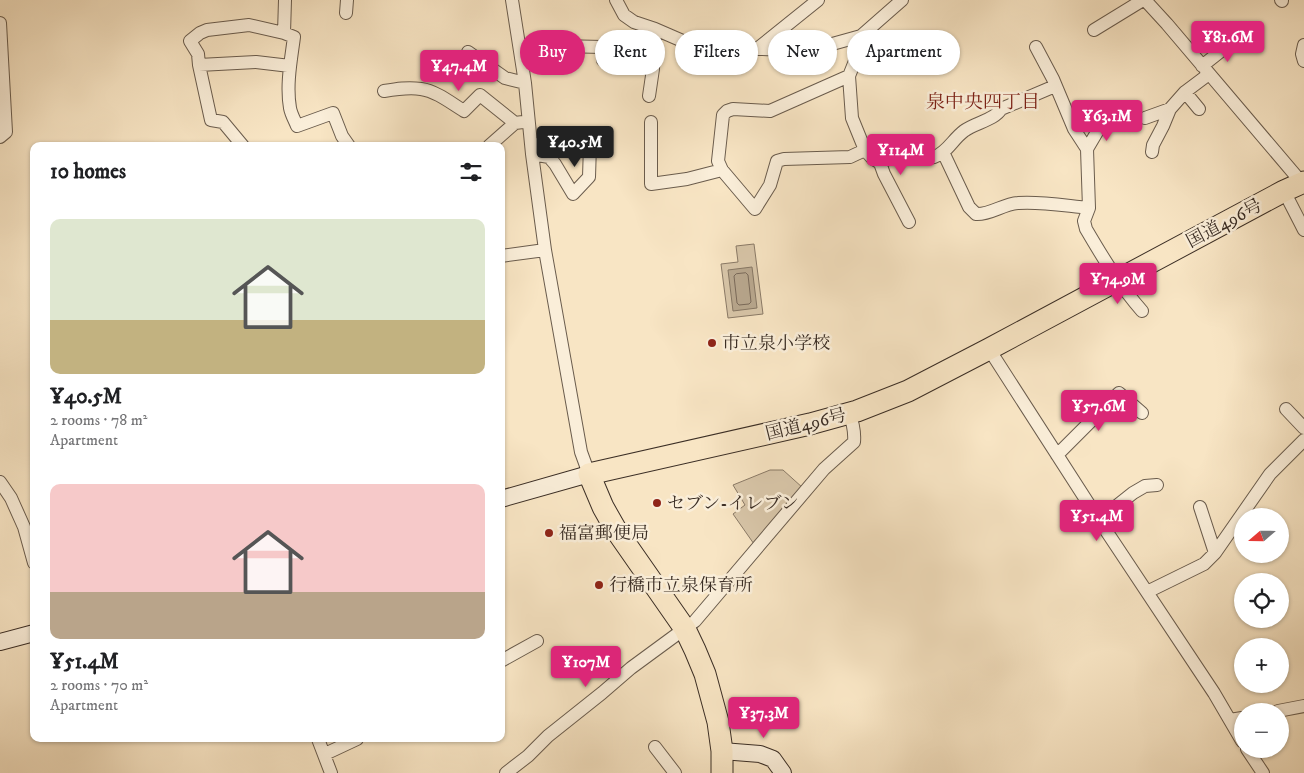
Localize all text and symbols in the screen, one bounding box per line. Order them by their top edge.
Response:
pin: ¥81.6M [1187,20,1269,63]
text: ¥81.6M [1202,27,1254,47]
chip: Buy [520,30,585,75]
chip: Rent [595,30,665,75]
chip: Filters [675,30,758,75]
chip: New [768,30,837,75]
chip: Apartment [847,30,960,75]
pin: ¥47.4M [418,49,500,92]
text: ¥47.4M [431,56,487,76]
district label: 泉中央四丁目 [926,91,1040,114]
pin: ¥63.1M [1066,100,1148,142]
text: ¥63.1M [1082,106,1132,126]
pin: ¥40.5M [534,126,616,168]
text: ¥40.5M [548,132,602,152]
pin: ¥114M [866,134,936,176]
text: ¥114M [878,140,924,160]
icon: filters [457,158,485,186]
text: 10 homes [50,159,126,185]
street label: 国道496号 [1183,195,1266,253]
icon: home [223,252,313,342]
pin: ¥74.9M [1077,262,1159,305]
text: ¥74.9M [1091,269,1145,289]
place label: 市立泉小学校 [722,333,830,355]
marker: 市立泉小学校 [706,337,718,349]
text: ¥40.5M [50,384,122,410]
pin: ¥57.6M [1058,390,1140,432]
text: ¥57.6M [1072,396,1126,416]
street label: 国道496号 [763,404,849,446]
text: 2 rooms · 78 m² [50,410,147,430]
text: Apartment [50,430,118,450]
place label: セブン-イレブン [667,493,799,515]
marker: セブン-イレブン [651,497,663,509]
pin: ¥51.4M [1056,500,1138,542]
text: ¥51.4M [1071,506,1123,526]
north arrow [1234,508,1289,562]
map controls [1234,508,1289,758]
icon: home [223,517,313,607]
place label: 福富郵便局 [559,523,649,545]
marker: 福富郵便局 [543,527,555,539]
button: locate [1234,573,1289,628]
place label: 行橋市立泉保育所 [609,575,753,597]
marker: 行橋市立泉保育所 [593,579,605,591]
button: + [1234,638,1289,693]
pin: ¥107M [551,646,621,688]
text: ¥51.4M [50,649,119,675]
text: ¥107M [562,652,610,672]
text: 2 rooms · 70 m² [50,675,148,695]
text: Apartment [50,695,118,715]
pin: ¥37.3M [723,696,805,739]
text: ¥37.3M [739,703,789,723]
button: − [1234,703,1289,758]

